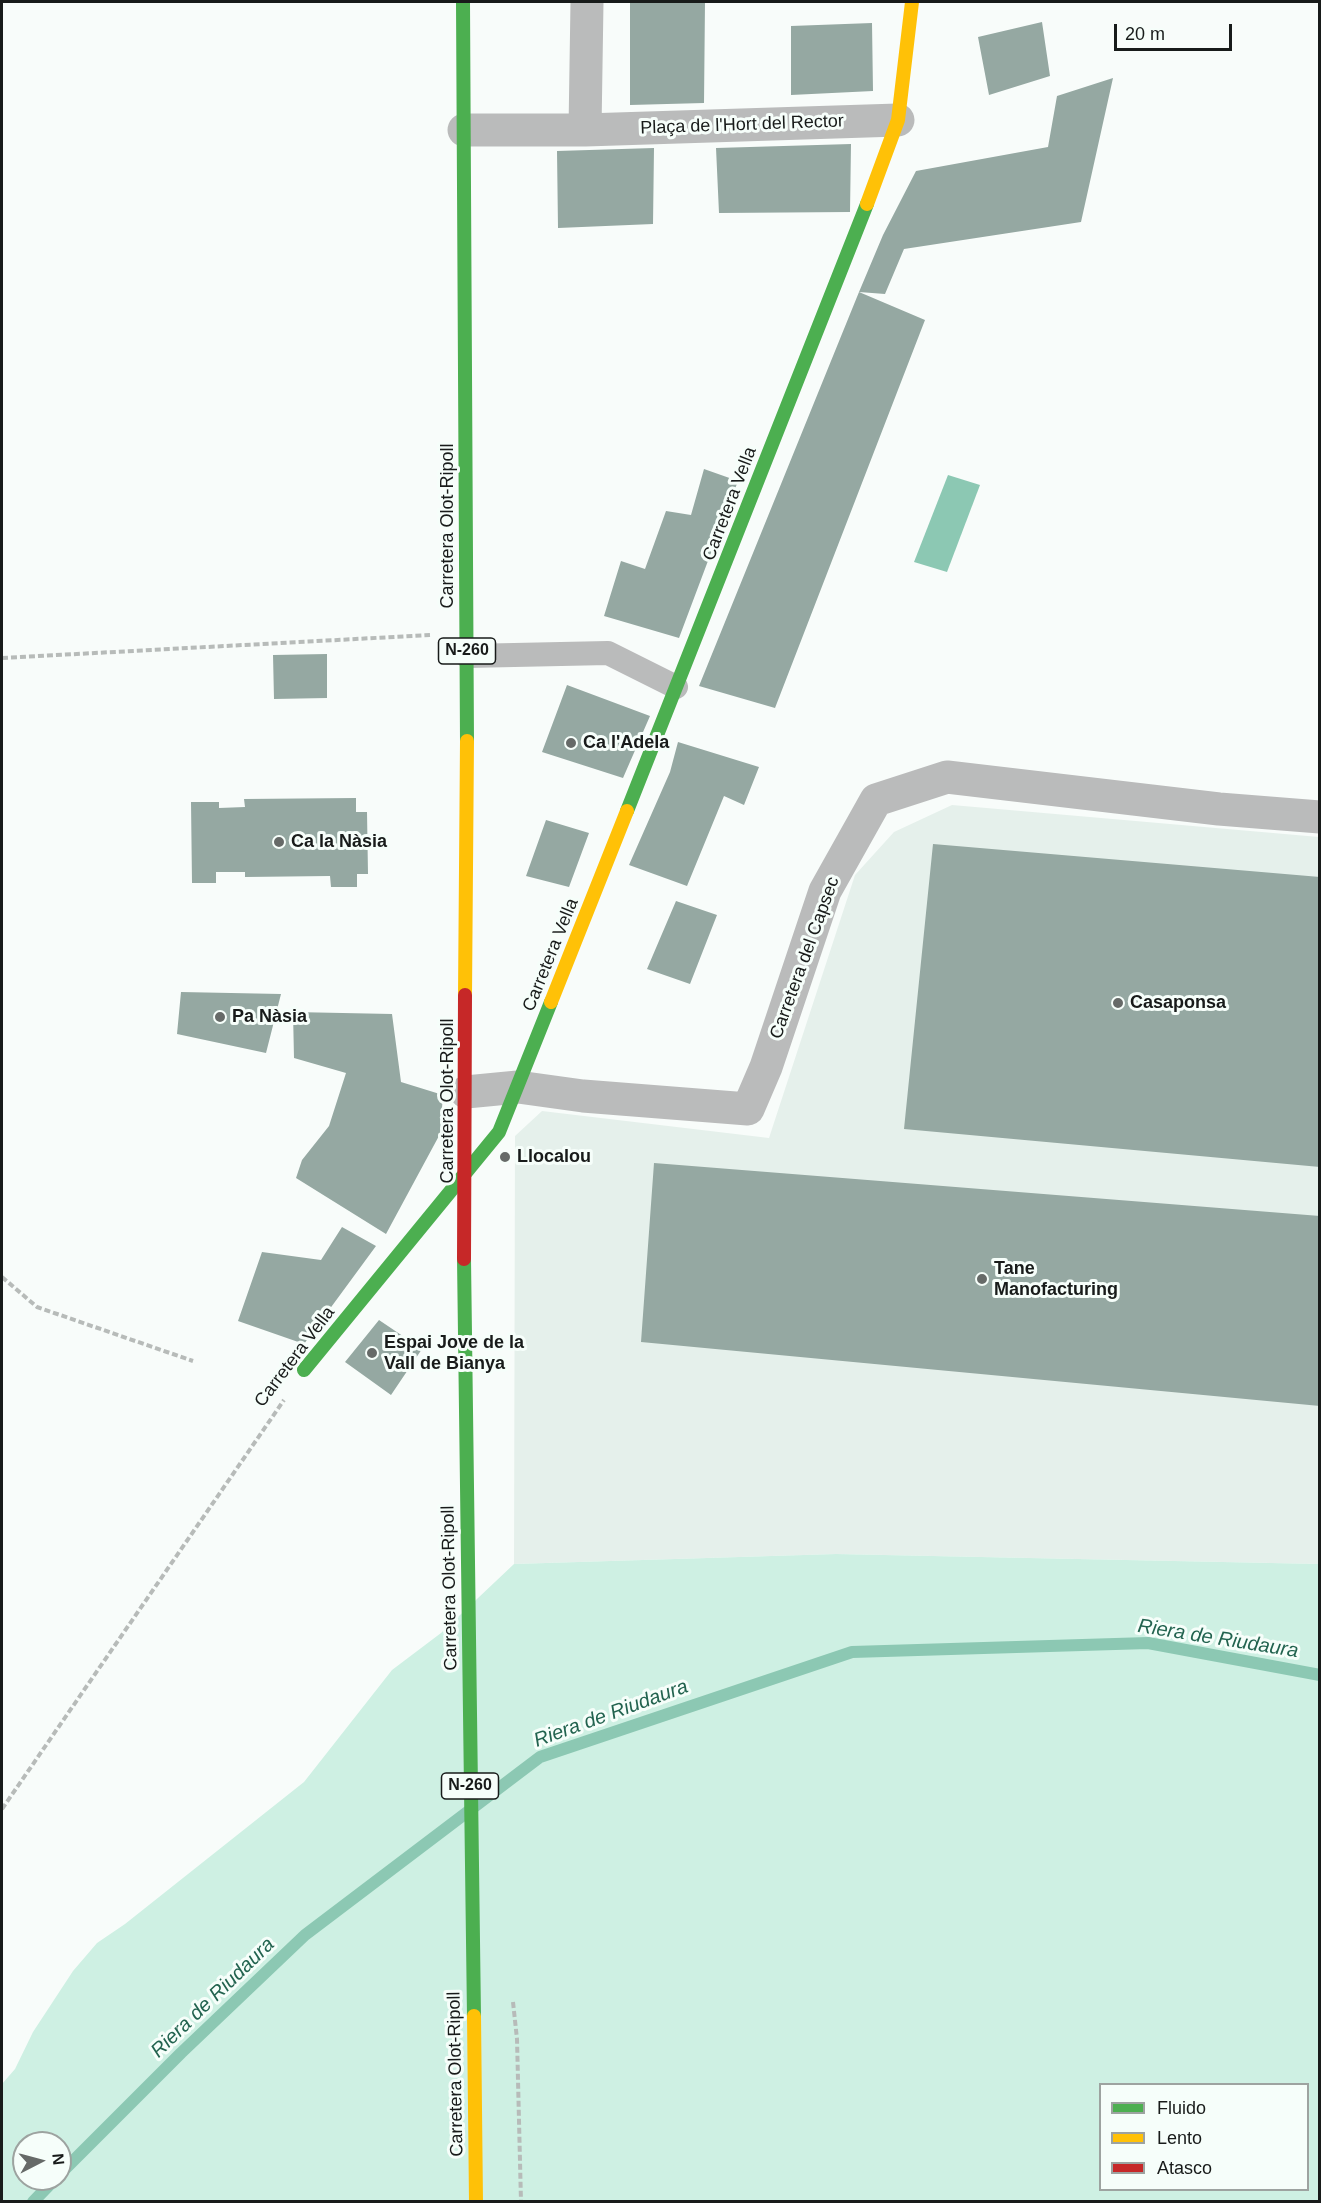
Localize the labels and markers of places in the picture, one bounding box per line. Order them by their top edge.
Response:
place label: Ca l'Adela [583,732,669,754]
marker: Ca l'Adela [564,736,578,750]
place label: Ca la Nàsia [291,831,387,853]
marker: Ca la Nàsia [272,835,286,849]
place label: Casaponsa [1130,992,1226,1014]
marker: Casaponsa [1111,996,1125,1010]
place label: Pa Nàsia [232,1006,307,1028]
marker: Pa Nàsia [213,1010,227,1024]
place label: Llocalou [517,1146,591,1168]
marker: Llocalou [498,1150,512,1164]
place label: Tane Manofacturing [994,1258,1118,1300]
marker: Tane Manofacturing [975,1272,989,1286]
place label: Espai Jove de la Vall de Bianya [384,1332,524,1374]
marker: Espai Jove de la Vall de Bianya [365,1346,379,1360]

